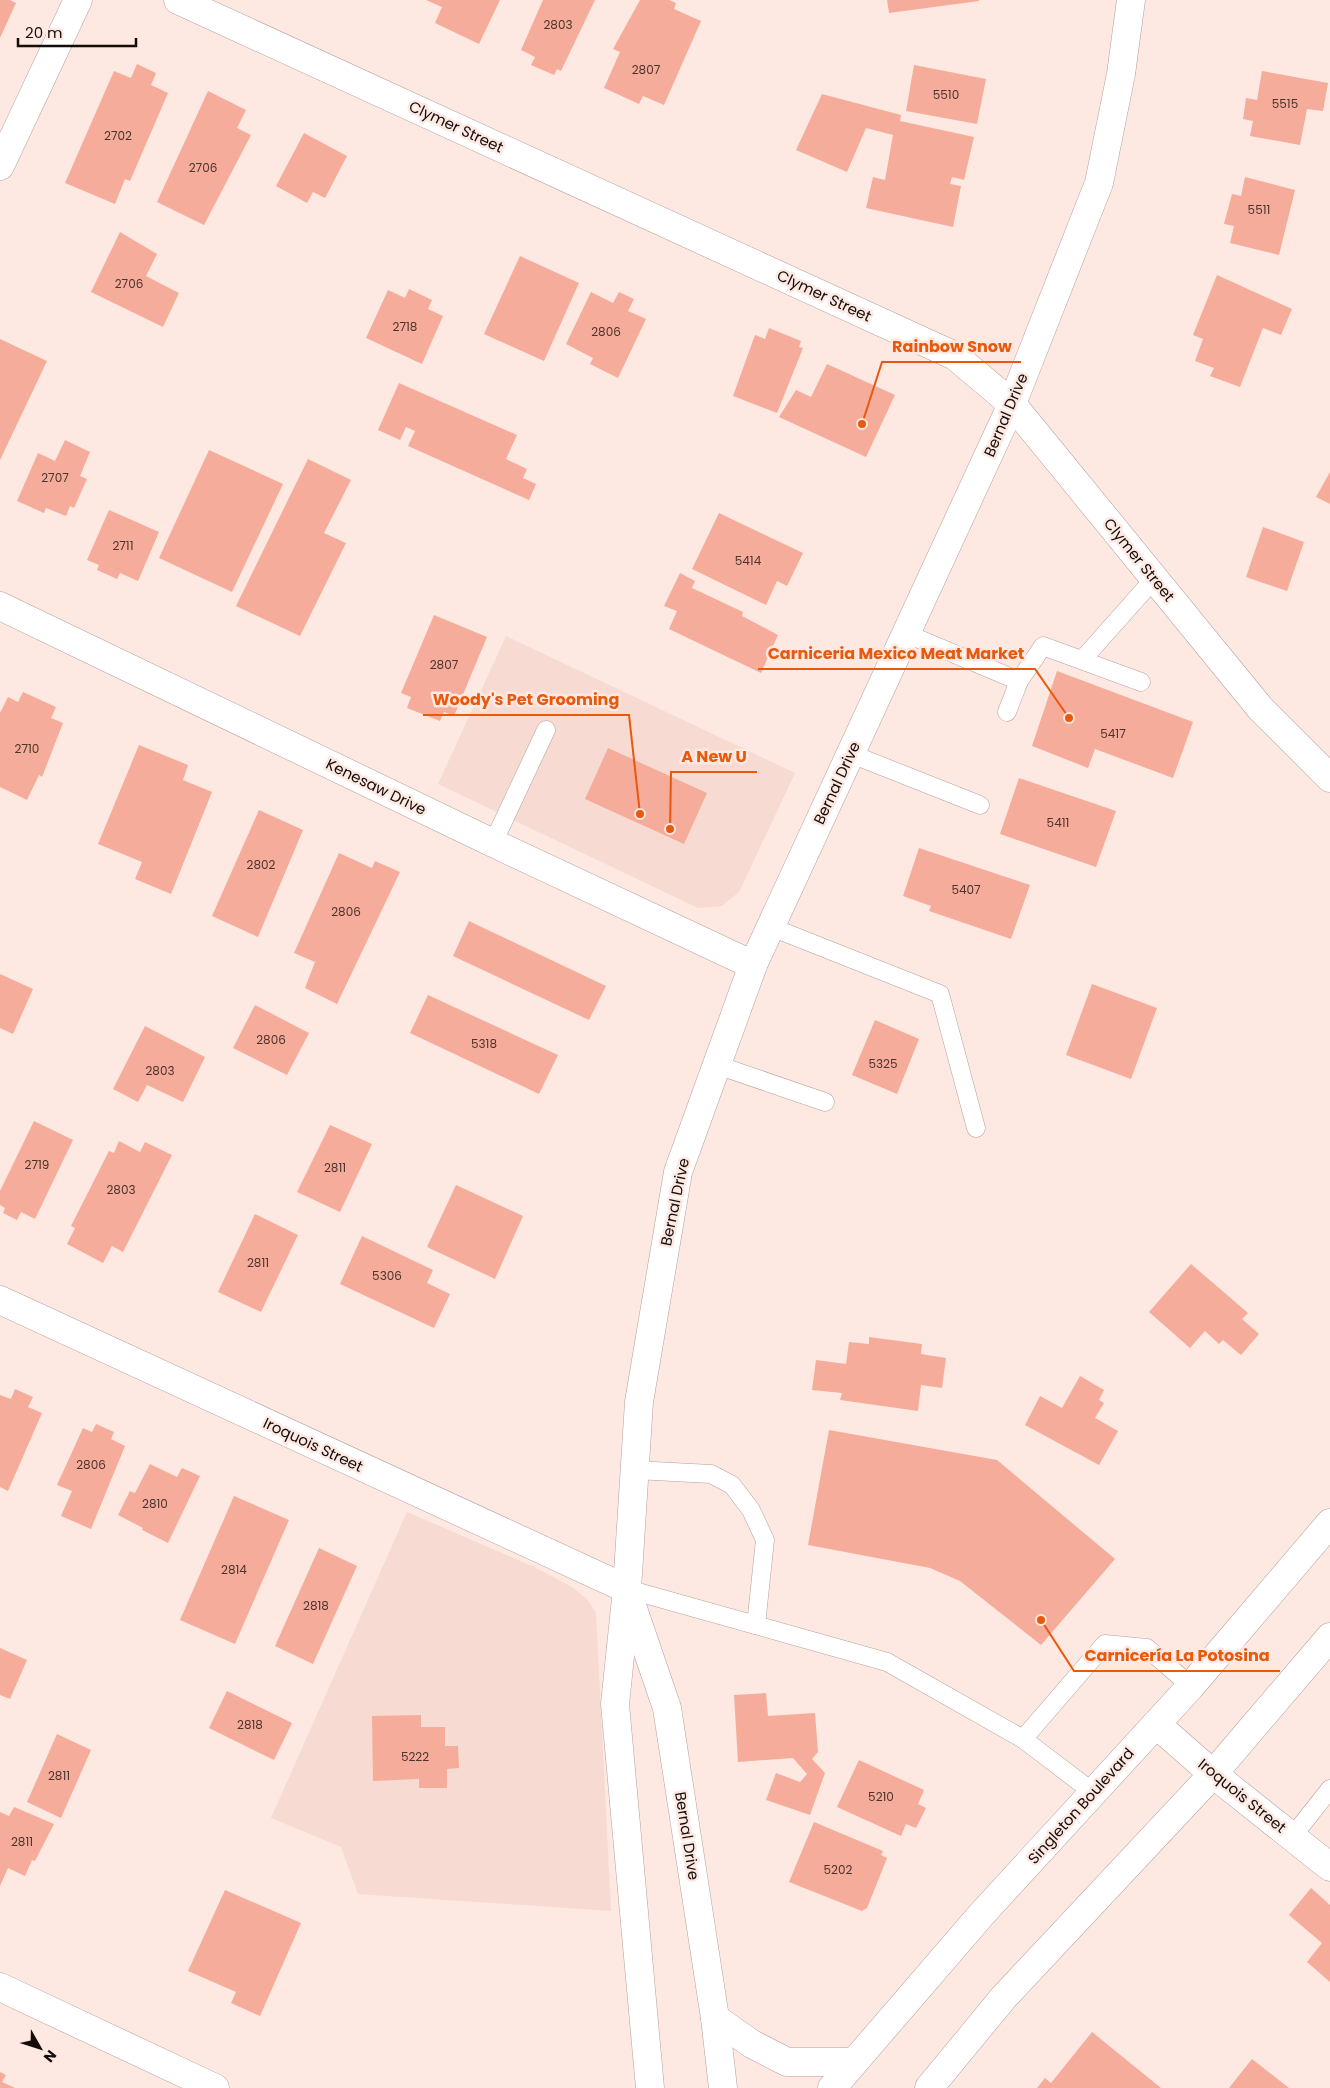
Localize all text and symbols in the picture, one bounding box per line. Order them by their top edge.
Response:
scale bar [18,15,135,47]
house number: 2803 [543,16,573,33]
text: 20 m [25,22,63,43]
house number: 2807 [632,61,661,78]
house number: 5510 [933,86,959,103]
street label: Clymer Street [406,95,507,158]
house number: 5515 [1272,95,1298,112]
house number: 2702 [104,127,132,144]
house number: 2706 [189,159,217,176]
house number: 5511 [1248,201,1270,218]
street label: Clymer Street [774,264,875,327]
house number: 2706 [115,275,143,292]
house number: 2718 [393,318,417,335]
house number: 2806 [591,323,621,340]
callout: Rainbow Snow [882,331,1021,362]
text: Rainbow Snow [892,335,1012,358]
street label: Bernal Drive [978,370,1033,460]
house number: 2707 [41,469,69,486]
street label: Clymer Street [1099,513,1180,606]
house number: 2711 [112,537,134,554]
house number: 5414 [735,552,762,569]
callout: Carniceria Mexico Meat Market [758,638,1035,669]
text: Carniceria Mexico Meat Market [768,642,1024,665]
house number: 2807 [430,656,459,673]
callout: Woody's Pet Grooming [423,684,629,715]
text: Woody's Pet Grooming [433,688,619,711]
house number: 5417 [1100,725,1126,742]
street label: Bernal Drive [808,738,865,828]
house number: 2710 [15,740,39,757]
callout: A New U [671,741,757,772]
text: A New U [681,745,747,768]
street label: Kenesaw Drive [323,753,430,820]
house number: 5411 [1047,814,1069,831]
house number: 2802 [247,856,276,873]
house number: 5407 [951,881,981,898]
house number: 2806 [331,903,361,920]
house number: 2806 [256,1031,286,1048]
house number: 5318 [471,1035,497,1052]
house number: 5325 [868,1055,898,1072]
house number: 2803 [145,1062,175,1079]
house number: 2719 [25,1156,49,1173]
street label: Bernal Drive [655,1156,694,1248]
house number: 2811 [324,1159,346,1176]
house number: 2803 [106,1181,136,1198]
house number: 2811 [247,1254,269,1271]
house number: 5306 [372,1267,402,1284]
street label: Iroquois Street [260,1412,366,1477]
house number: 2806 [76,1456,106,1473]
house number: 2810 [142,1495,168,1512]
house number: 2814 [221,1561,247,1578]
house number: 2818 [303,1597,329,1614]
callout: Carnicería La Potosina [1074,1640,1280,1671]
text: Carnicería La Potosina [1084,1644,1270,1667]
house number: 2818 [237,1716,263,1733]
street label: Singleton Boulevard [1023,1743,1138,1868]
house number: 5222 [401,1748,429,1765]
street label: Iroquois Street [1194,1754,1291,1838]
house number: 2811 [48,1767,70,1784]
house number: 5210 [868,1788,894,1805]
street label: Bernal Drive [670,1790,705,1882]
house number: 2811 [11,1833,33,1850]
house number: 5202 [824,1861,853,1878]
north arrow [15,2023,65,2073]
text: N [39,2046,61,2067]

